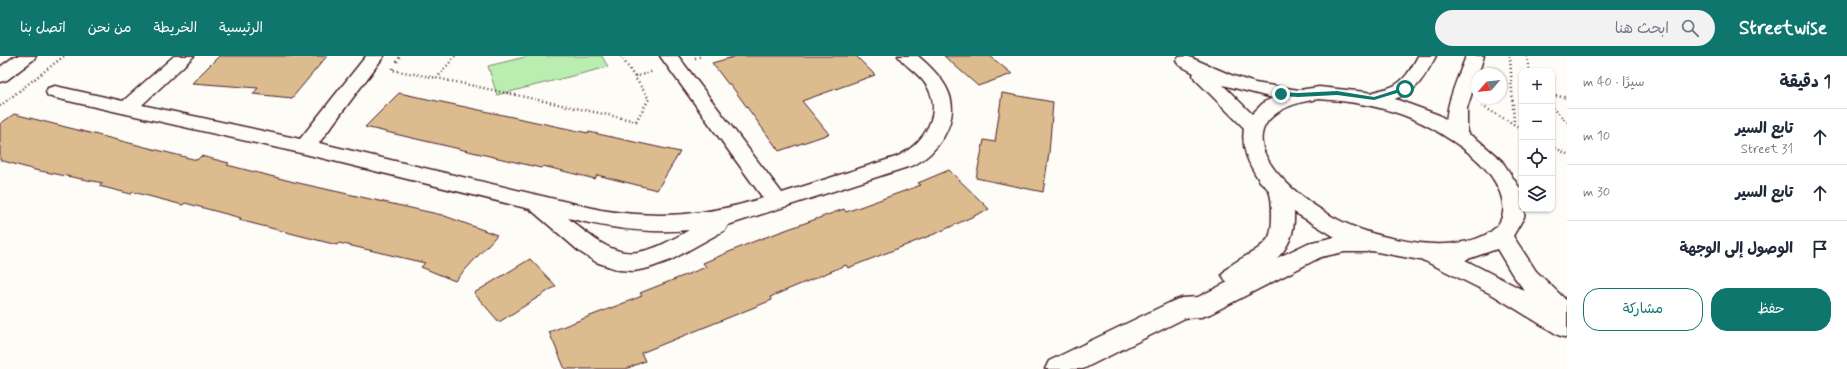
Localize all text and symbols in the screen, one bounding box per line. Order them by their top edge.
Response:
search box [1435,10,1715,46]
text: Streetwise [1739,16,1827,41]
icon: search [1679,17,1701,39]
text: اتصل بنا [20,19,66,37]
text: من نحن [88,19,131,37]
text: الخريطة [153,19,197,37]
text: الرئيسية [219,19,263,37]
text: ابحث هنا [1615,19,1669,39]
north arrow [1471,68,1507,104]
map controls [1519,68,1555,212]
button: + [1519,68,1555,104]
text: 1 دقيقة [1780,71,1831,93]
text: سيرًا · 40 m [1583,74,1645,91]
route start [1396,80,1414,98]
route end [1272,85,1290,103]
button: − [1519,104,1555,140]
text: تابع السير [1735,119,1793,139]
icon: ahead [1809,126,1831,148]
text: 10 m [1583,128,1610,145]
button: locate [1519,140,1555,176]
text: 31 Street [1741,141,1793,158]
button: layers [1519,176,1555,212]
icon: ahead [1809,182,1831,204]
text: تابع السير [1735,183,1793,203]
text: 30 m [1583,184,1610,201]
icon: arrive [1809,238,1831,260]
text: الوصول إلى الوجهة [1679,239,1793,259]
button: مشاركة [1583,288,1703,331]
button: حفظ [1711,288,1831,331]

